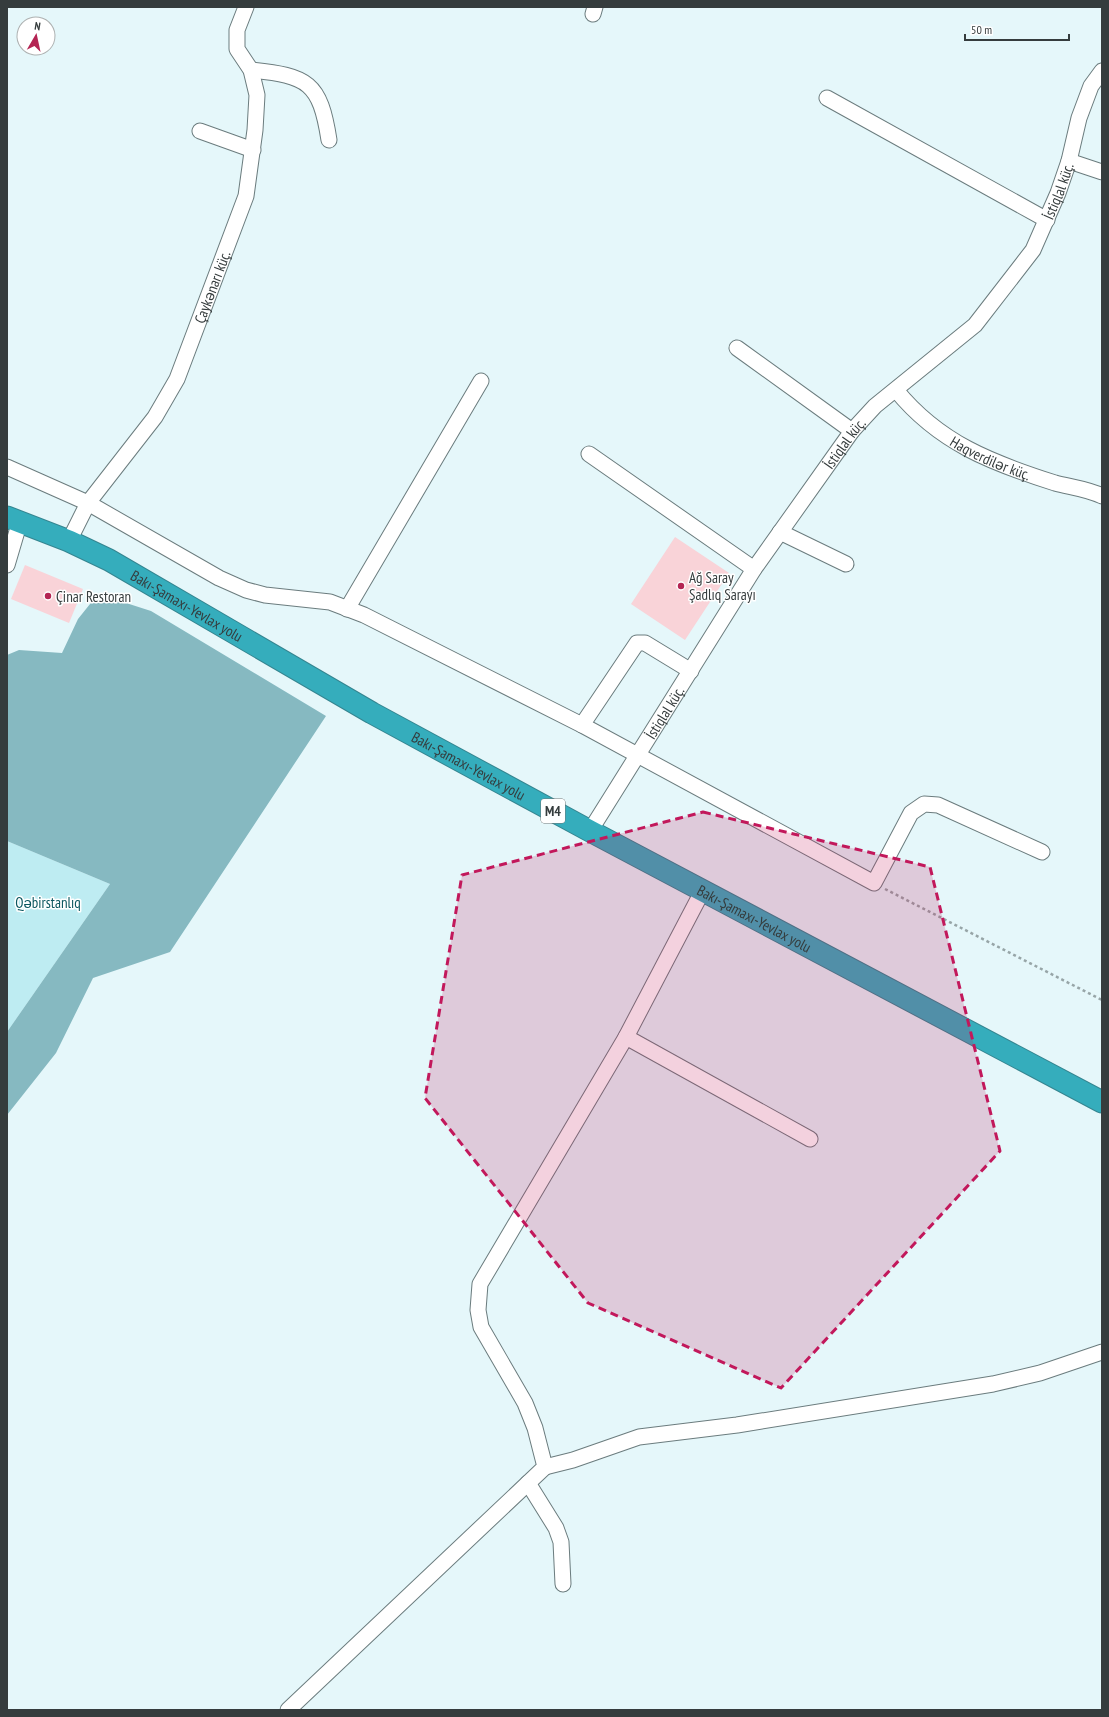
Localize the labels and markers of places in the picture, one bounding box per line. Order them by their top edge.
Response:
place label: Ağ Saray Şadlıq Sarayı [689,568,756,604]
marker: Ağ Saray Şadlıq Sarayı [676,581,686,591]
place label: Çinar Restoran [56,587,131,606]
marker: Çinar Restoran [43,591,53,601]

